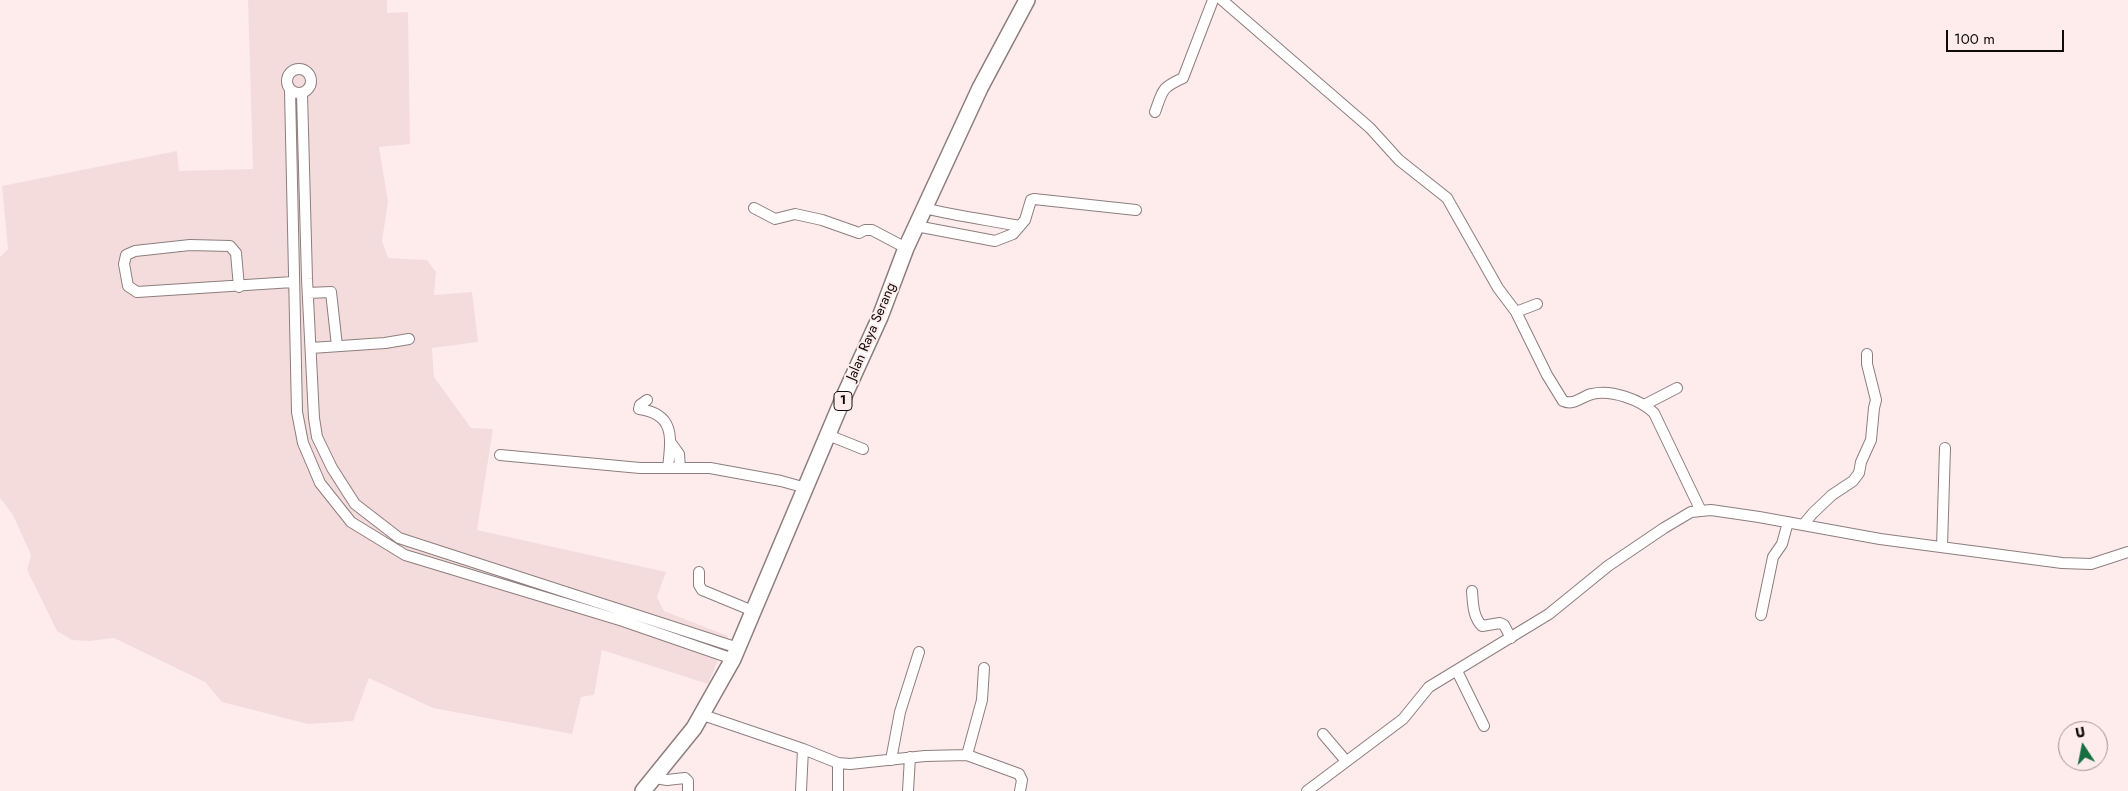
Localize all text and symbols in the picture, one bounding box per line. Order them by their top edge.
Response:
scale bar [1948,20,2066,52]
text: 100 m [1954,28,1995,50]
street label: Jalan Raya Serang [844,280,900,384]
road number: 1 [834,392,852,411]
north arrow [2058,721,2108,771]
text: U [2074,722,2087,743]

